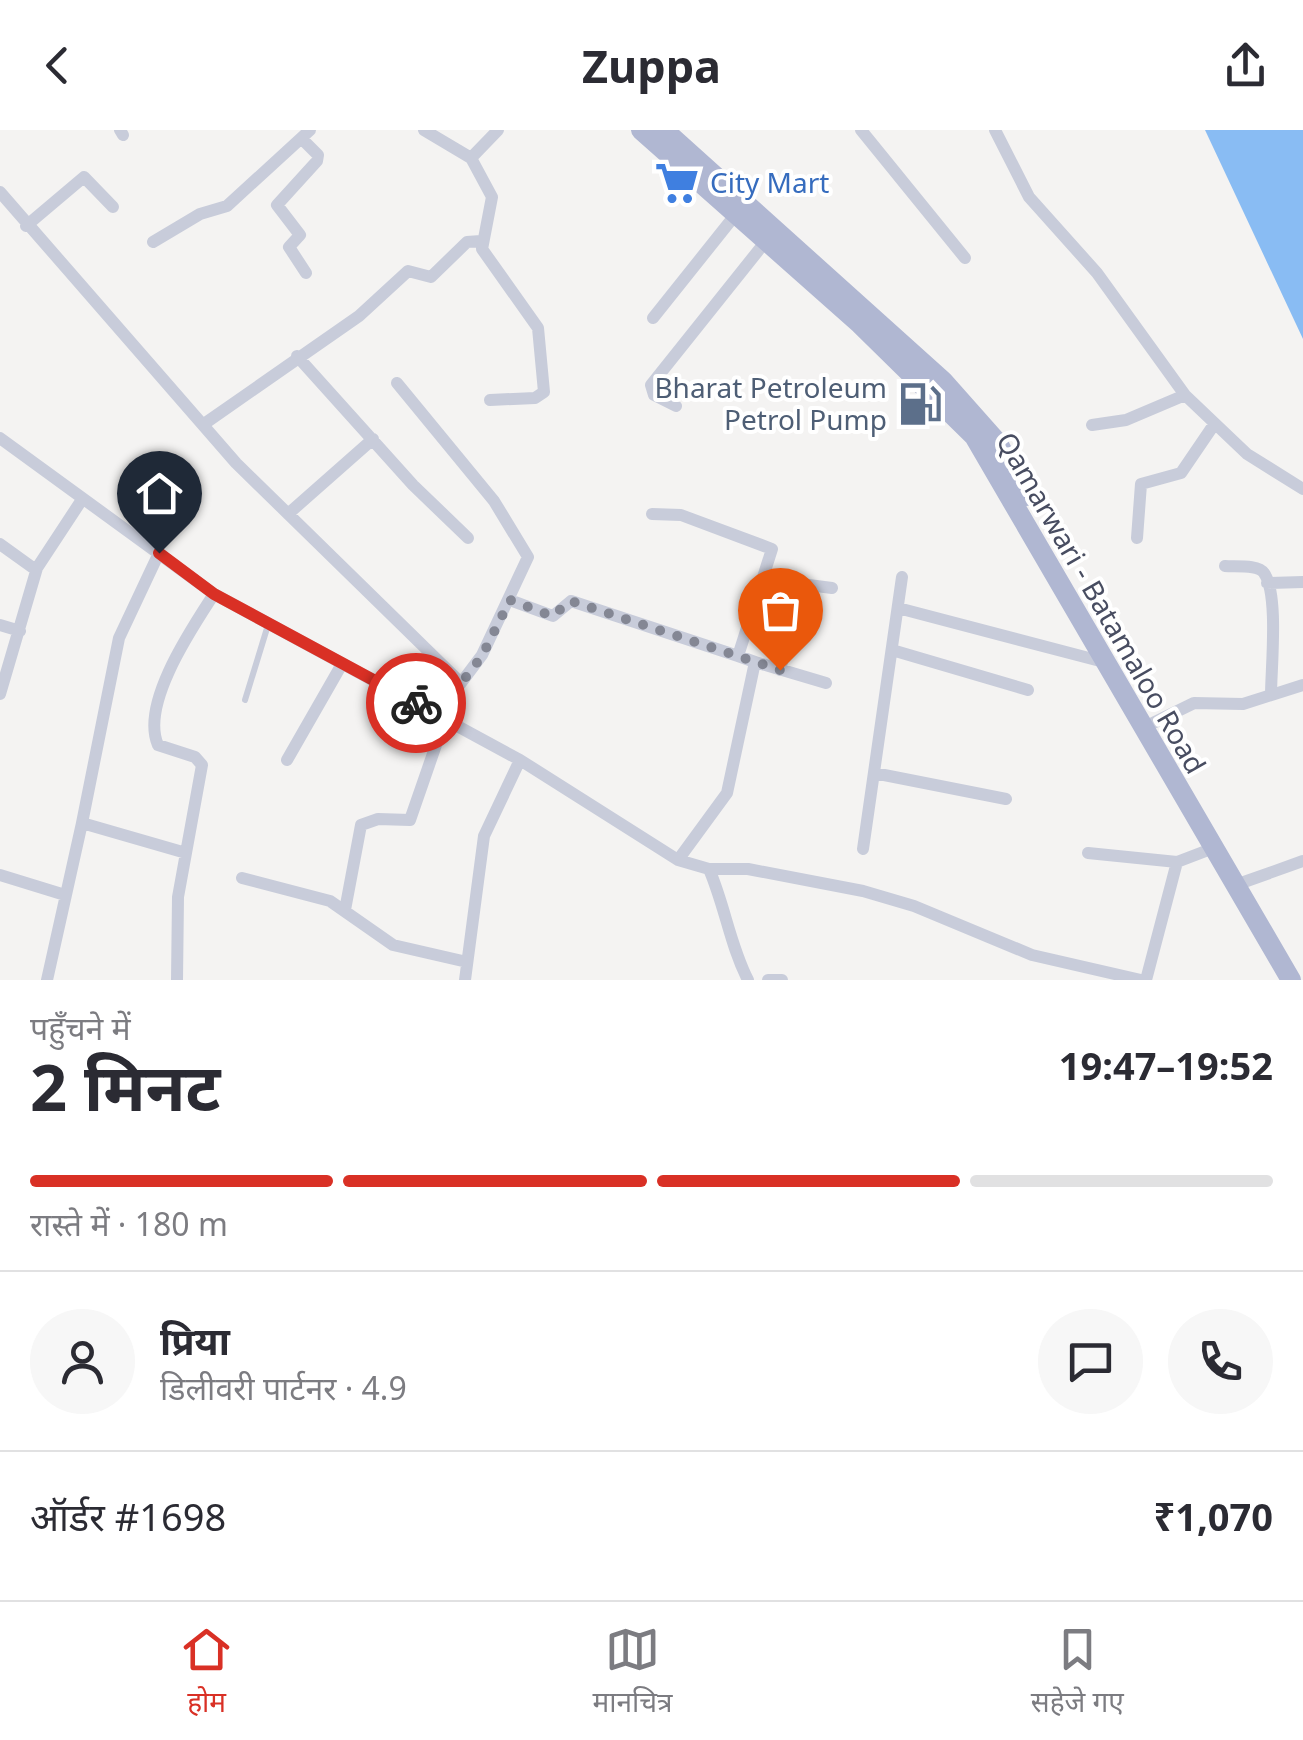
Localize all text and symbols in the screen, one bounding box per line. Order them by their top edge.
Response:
text: Zuppa [582,35,721,96]
icon: back [30,38,85,93]
icon: share [1218,38,1273,93]
supermarket icon: City Mart [653,159,701,207]
place label: City Mart [710,163,829,201]
place label: Bharat Petroleum Petrol Pump [654,368,887,438]
fuel station icon: Bharat Petroleum Petrol Pump [896,380,944,428]
street label: Qamarwari - Batamaloo Road [988,425,1215,780]
pin [117,451,202,554]
icon: home [132,466,187,521]
pin [738,568,823,671]
icon: bag [753,583,808,638]
courier [366,653,466,753]
icon: bike [389,676,444,731]
text: पहुँचने में [30,1006,131,1049]
text: 19:47–19:52 [1059,1039,1273,1091]
text: 2 मिनट [30,1042,221,1130]
text: रास्ते में · 180 m [30,1202,228,1245]
button: person [30,1309,135,1414]
button: chat [1038,1309,1143,1414]
button: phone [1168,1309,1273,1414]
text: प्रिया [160,1314,230,1366]
text: डिलीवरी पार्टनर · 4.9 [160,1366,407,1409]
text: ऑर्डर #1698 [30,1490,226,1542]
text: ₹1,070 [1153,1490,1273,1542]
tab: होम [179,1622,234,1720]
tab: मानचित्र [592,1622,672,1720]
tab: सहेजे गए [1031,1622,1124,1720]

